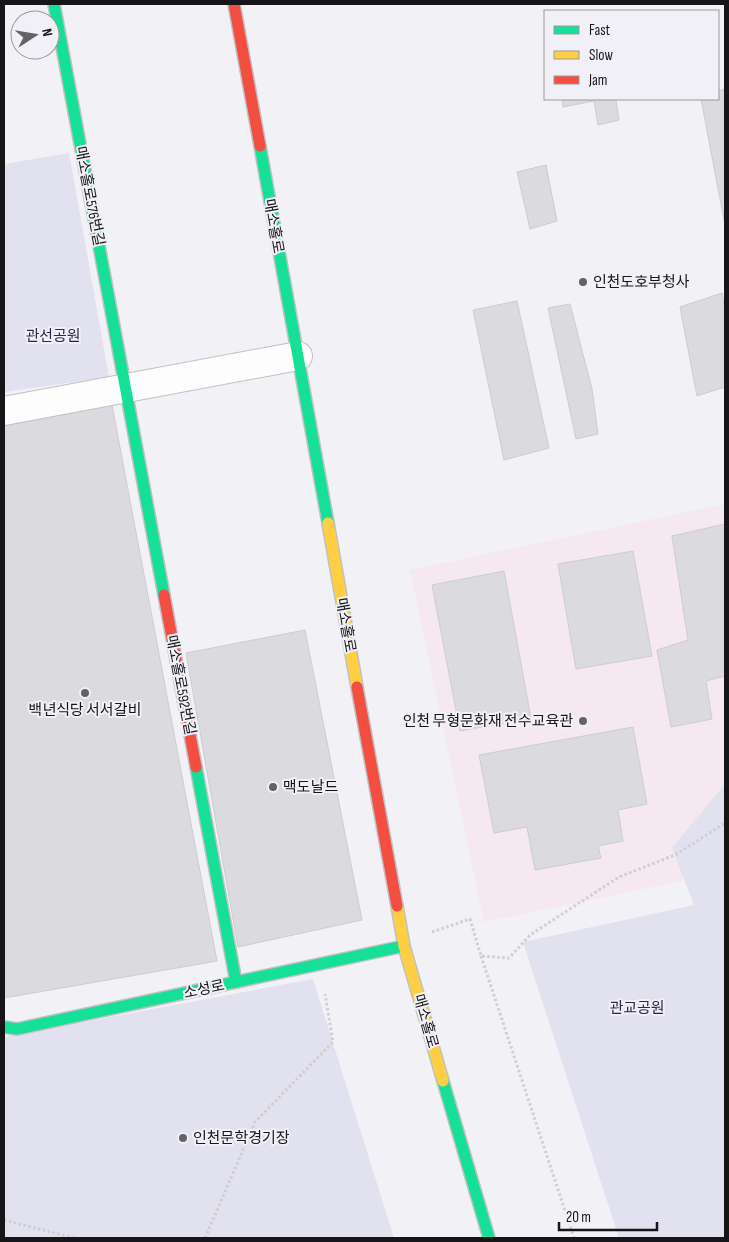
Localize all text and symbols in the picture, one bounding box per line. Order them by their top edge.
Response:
north arrow [10,10,60,60]
legend [544,10,719,100]
text: Fast [589,21,611,40]
text: N [38,27,56,38]
text: Slow [589,46,613,65]
text: Jam [588,71,607,90]
street label: 매소홀로576번길 [71,145,109,248]
street label: 매소홀로 [259,197,288,255]
place label: 인천도호부청사 [593,273,690,292]
marker: 인천도호부청사 [577,276,589,288]
park label: 관선공원 [25,327,81,346]
street label: 매소홀로 [331,596,360,654]
street label: 매소홀로592번길 [161,633,200,737]
marker: 백년식당 서서갈비 [79,687,91,699]
place label: 백년식당 서서갈비 [29,701,141,720]
place label: 인천 무형문화재 전수교육관 [403,712,573,731]
marker: 인천 무형문화재 전수교육관 [577,715,589,727]
place label: 맥도날드 [283,778,338,797]
marker: 맥도날드 [267,781,279,793]
street label: 소성로 [182,976,226,1003]
street label: 매소홀로 [409,992,442,1050]
park label: 관교공원 [609,999,665,1018]
place label: 인천문학경기장 [193,1129,290,1148]
marker: 인천문학경기장 [177,1132,189,1144]
scale bar [559,1200,656,1232]
text: 20 m [566,1208,591,1227]

